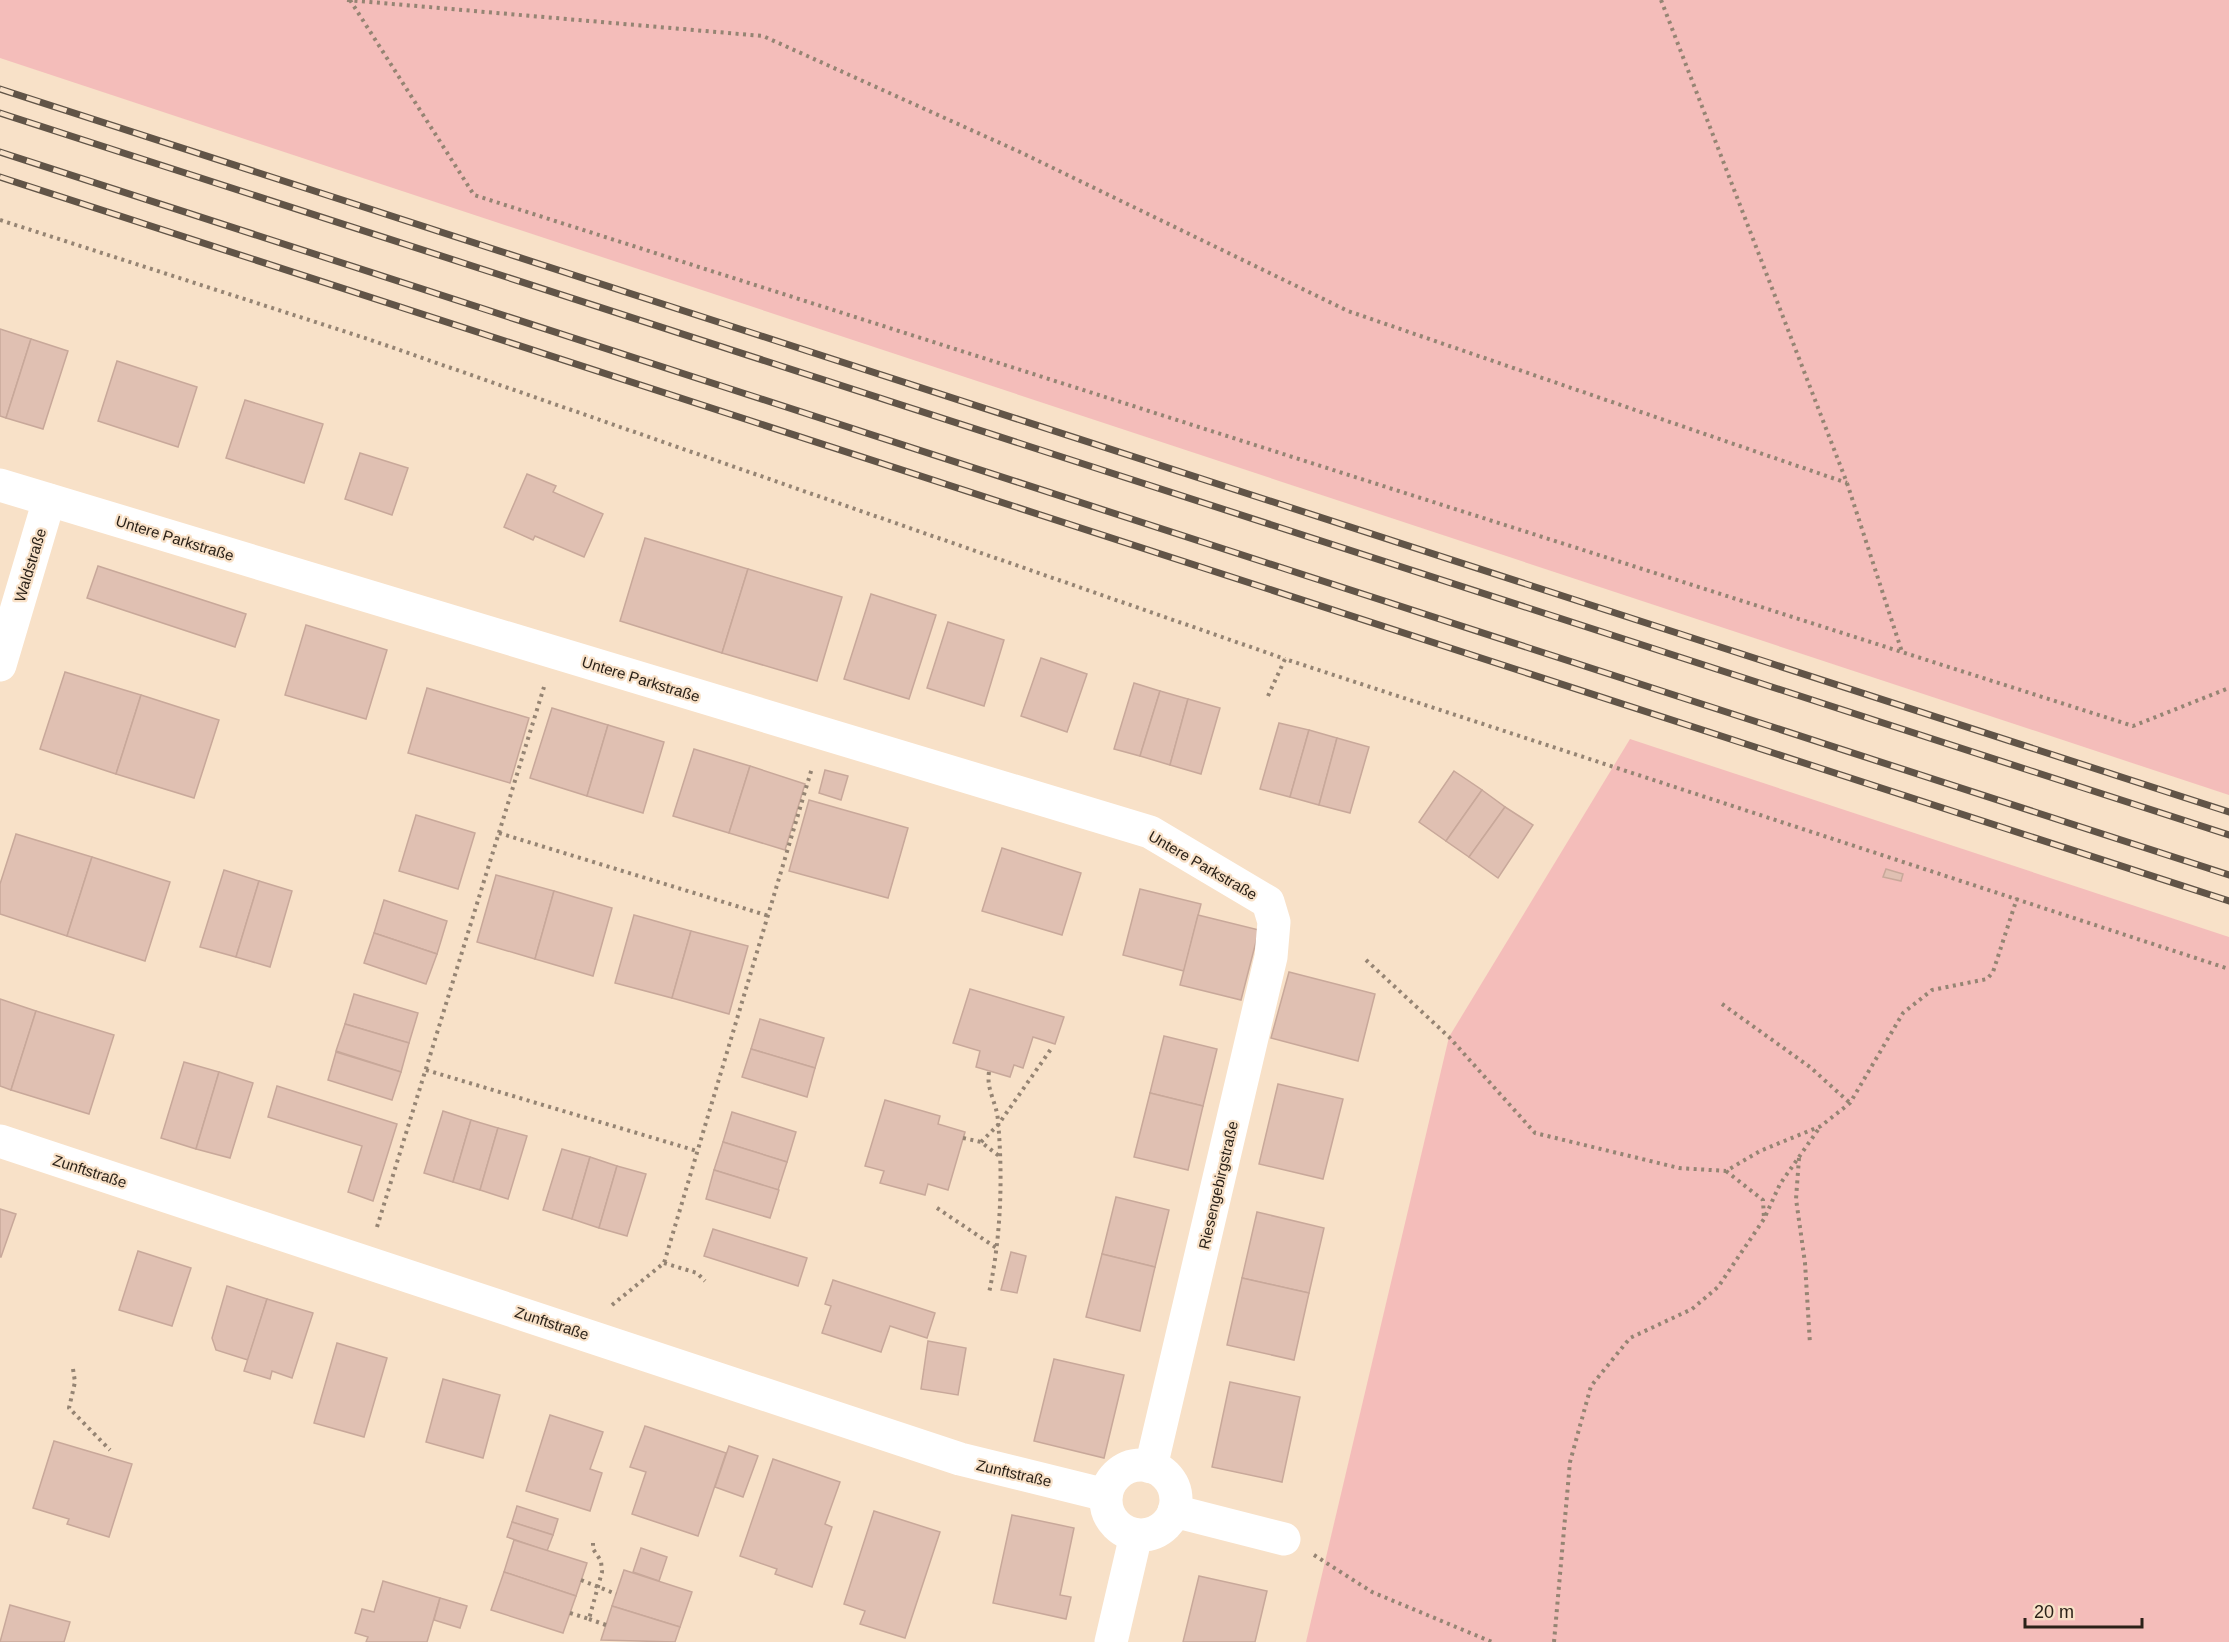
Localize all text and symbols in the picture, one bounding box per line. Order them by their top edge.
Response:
street label: Untere Parkstraße [114,512,236,564]
street label: Waldstraße [11,526,49,604]
street label: Untere Parkstraße [580,653,702,705]
street label: Untere Parkstraße [1146,827,1260,903]
street label: Riesengebirgstraße [1195,1119,1241,1251]
street label: Zunftstraße [51,1151,129,1191]
street label: Zunftstraße [513,1303,591,1343]
street label: Zunftstraße [975,1456,1053,1490]
scale bar [2025,1591,2142,1629]
text: 20 m [2034,1602,2074,1622]

